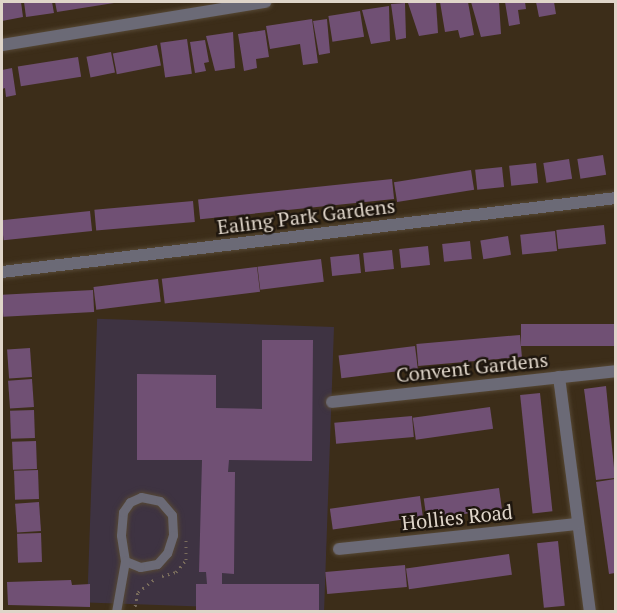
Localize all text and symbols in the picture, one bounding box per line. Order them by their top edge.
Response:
street label: Ealing Park Gardens [216,193,396,239]
street label: Convent Gardens [395,347,549,387]
street label: Hollies Road [400,499,514,535]

